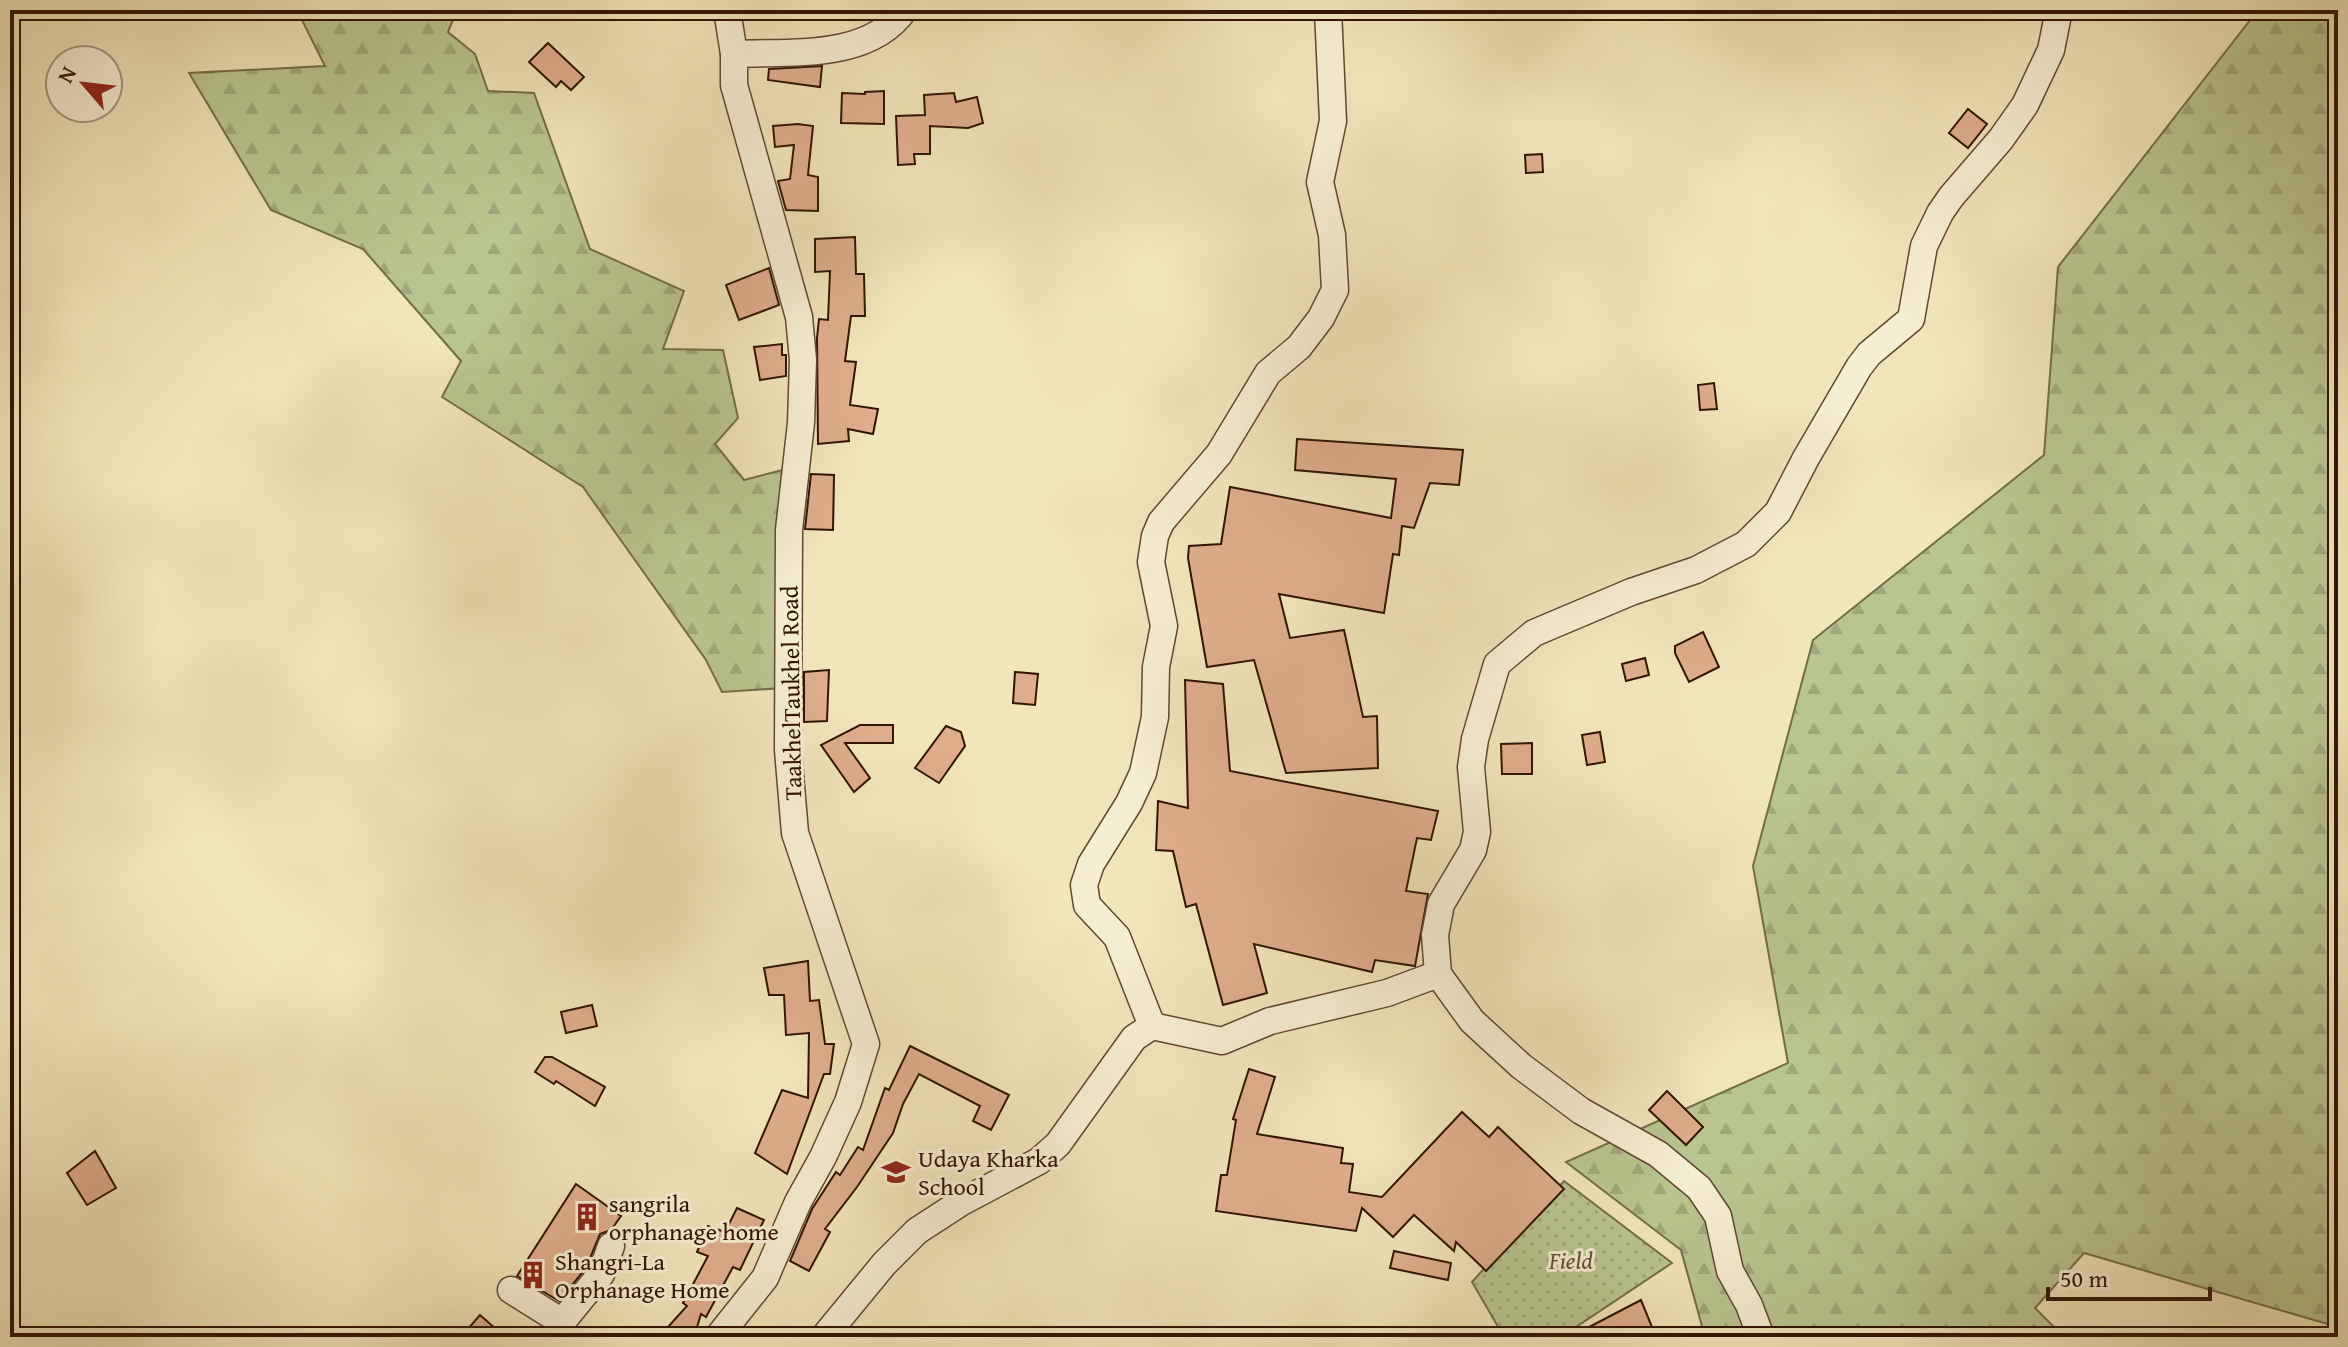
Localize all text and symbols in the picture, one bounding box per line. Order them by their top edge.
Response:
north arrow [44,44,124,124]
text: N [49,60,84,89]
street label: TaakhelTaukhel Road [772,585,810,801]
place label: Udaya Kharka School [918,1141,1059,1204]
school or university icon: Udaya Kharka School [881,1157,911,1187]
place label: sangrila orphanage home [609,1186,779,1249]
building icon: sangrila orphanage home [572,1202,602,1232]
park label: Field [1548,1243,1593,1278]
place label: Shangri-La Orphanage Home [555,1244,730,1307]
scale bar [2048,1251,2210,1301]
building icon: Shangri-La Orphanage Home [518,1260,548,1290]
text: 50 m [2060,1261,2108,1296]

